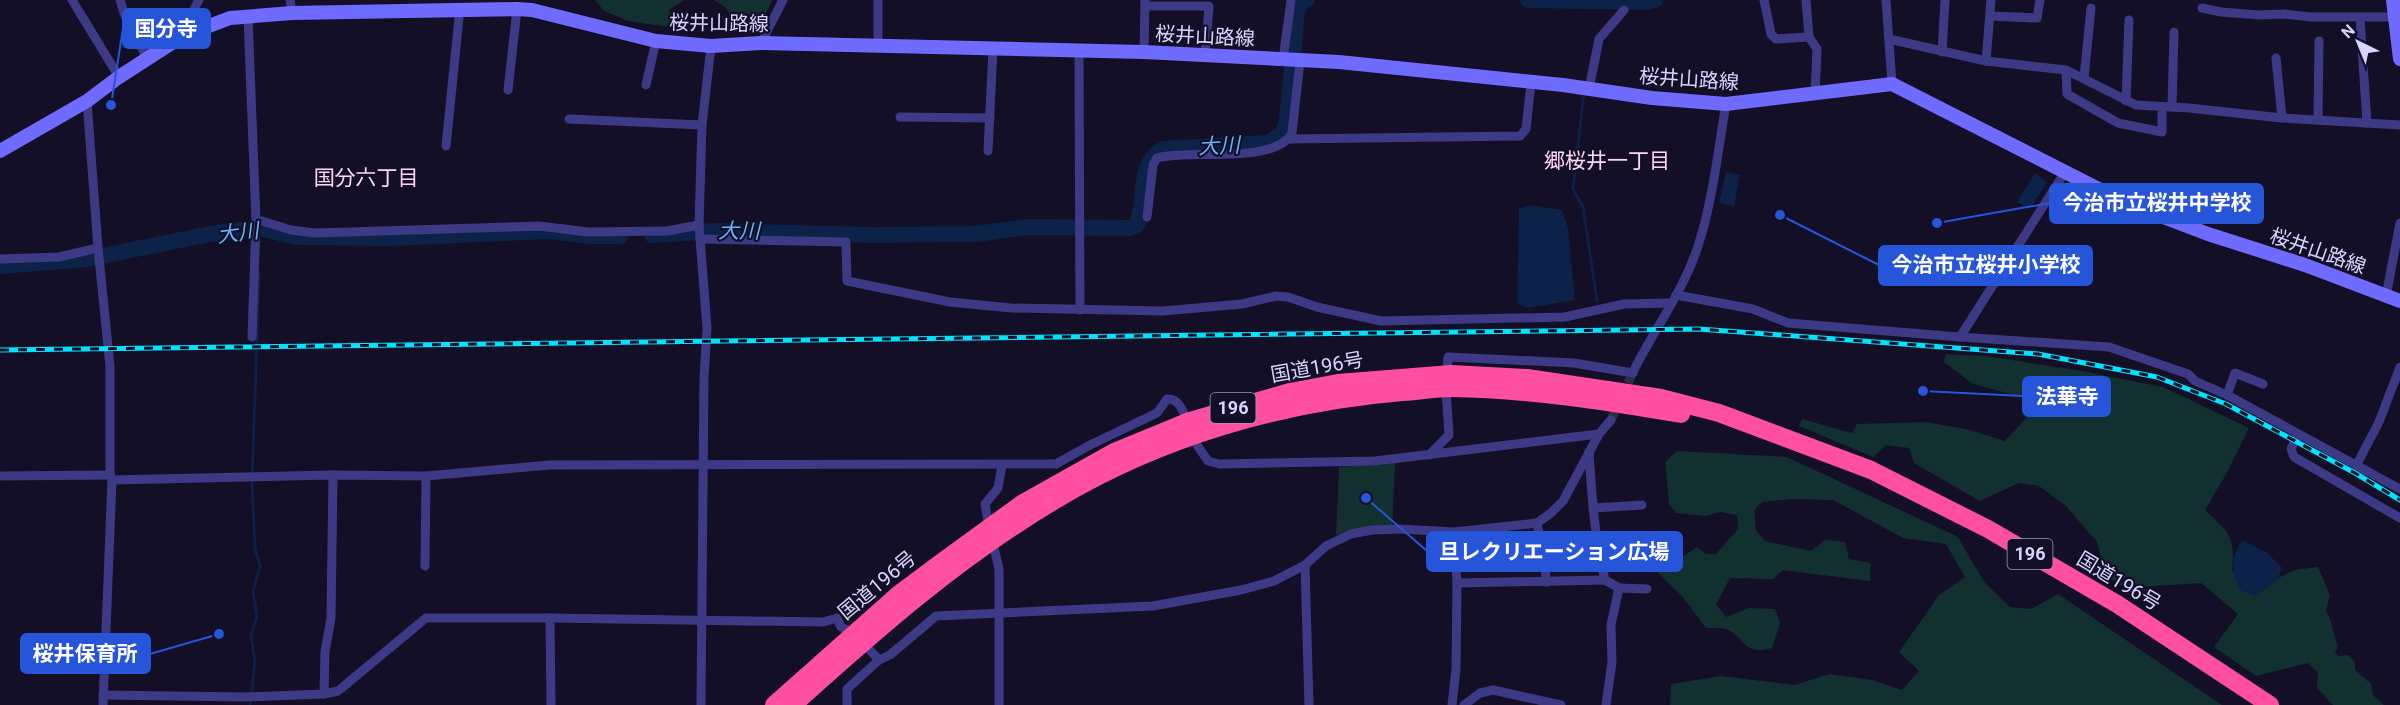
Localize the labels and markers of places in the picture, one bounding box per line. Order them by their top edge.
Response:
callout: 国分寺 [123,9,210,48]
callout: 今治市立桜井中学校 [2050,184,2263,223]
callout: 今治市立桜井小学校 [1879,246,2092,285]
callout: 法華寺 [2023,377,2110,416]
callout: 旦レクリエーション広場 [1427,532,1682,571]
callout: 桜井保育所 [21,634,150,673]

